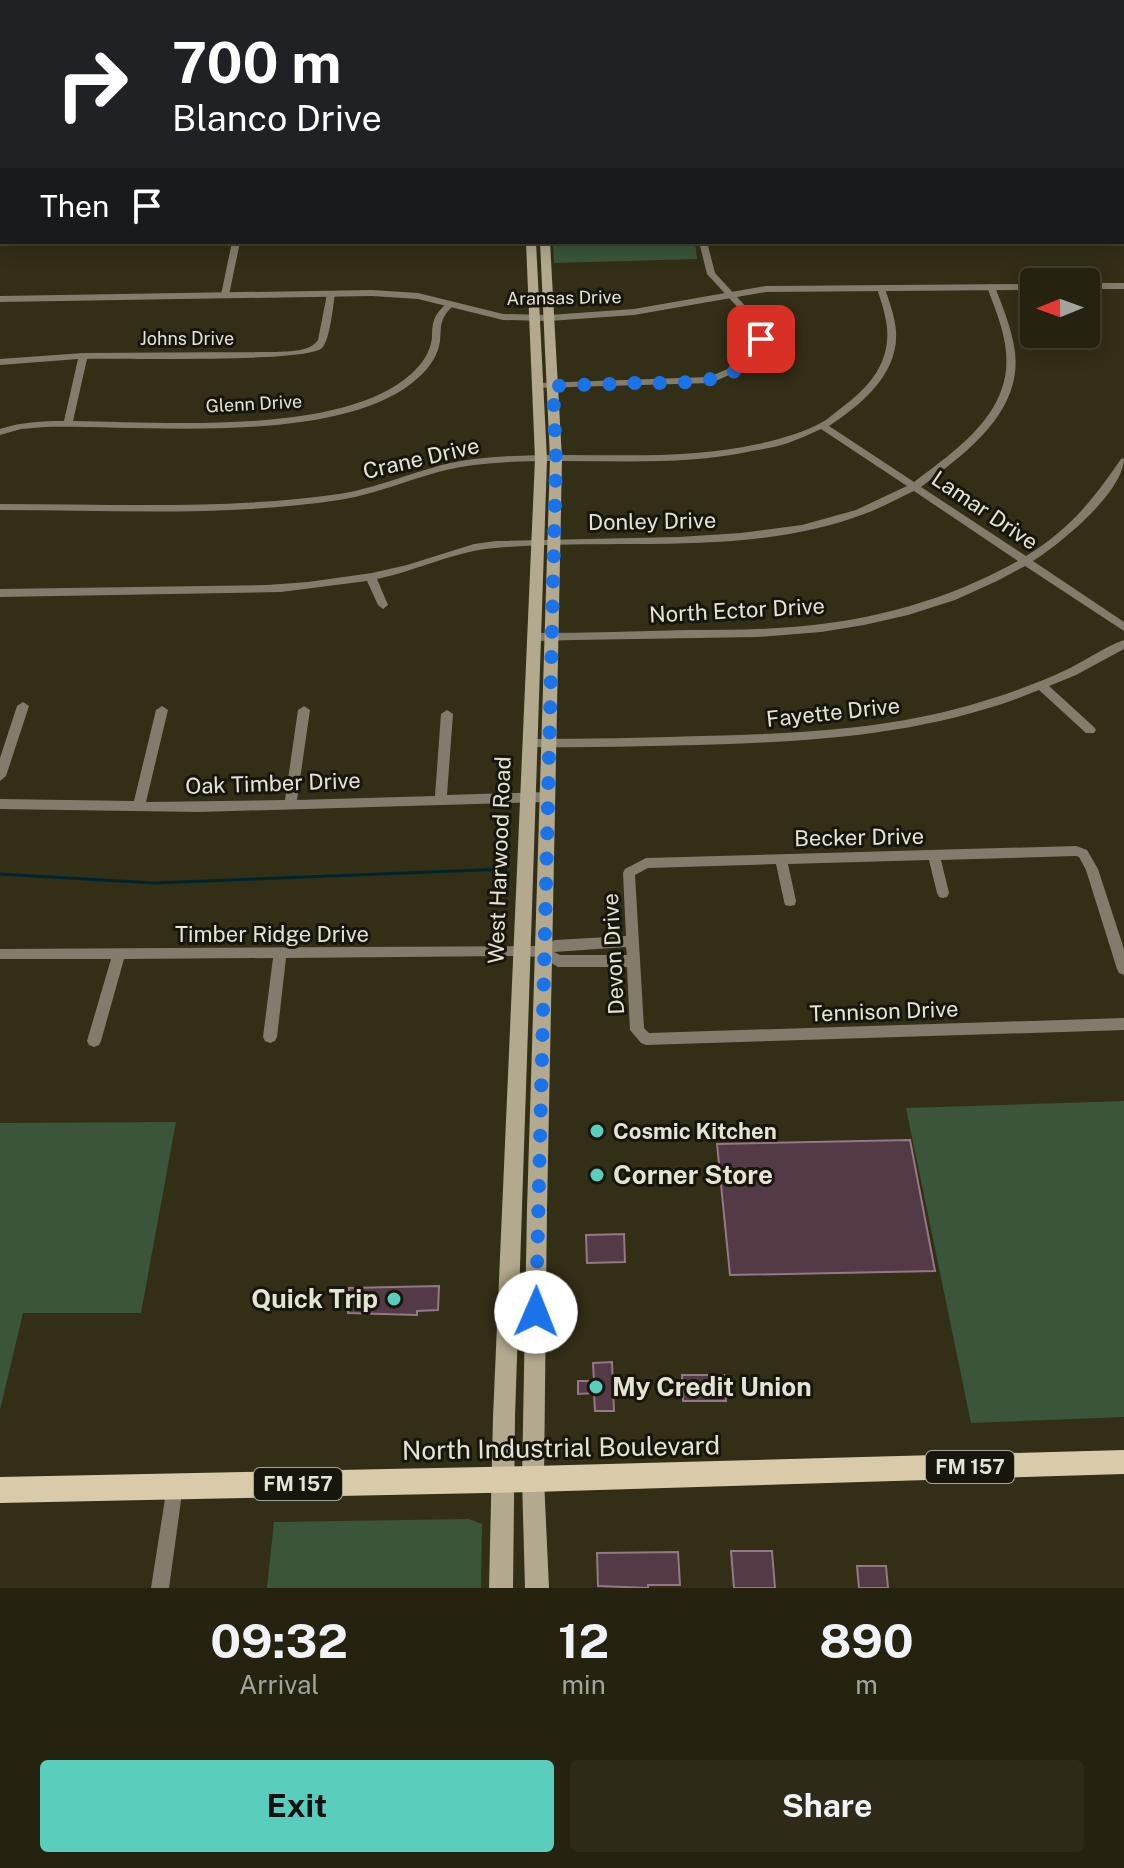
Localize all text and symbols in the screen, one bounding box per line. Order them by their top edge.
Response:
text: 700 m [172,30,341,96]
icon: right [40,32,144,136]
text: Blanco Drive [172,97,382,139]
icon: arrive [125,184,169,228]
text: Then [40,188,109,224]
north arrow [1020,268,1100,348]
map controls [1020,268,1100,348]
street label: Aransas Drive [506,286,622,309]
pin [727,305,795,373]
icon: arrive [739,317,783,361]
street label: Johns Drive [140,328,234,349]
street label: Glenn Drive [205,390,303,417]
street label: Crane Drive [360,432,482,484]
street label: Lamar Drive [927,465,1043,555]
street label: Donley Drive [588,507,716,535]
street label: North Ector Drive [648,592,826,628]
street label: Fayette Drive [765,692,901,732]
street label: West Harwood Road [482,756,516,964]
street label: Oak Timber Drive [185,767,361,799]
street label: Becker Drive [794,823,924,851]
street label: Devon Drive [597,893,629,1015]
street label: Timber Ridge Drive [175,921,369,947]
street label: Tennison Drive [809,995,959,1027]
place label: Cosmic Kitchen [613,1118,777,1144]
marker: Cosmic Kitchen [588,1122,606,1140]
place label: Corner Store [613,1159,773,1190]
marker: Corner Store [588,1166,606,1184]
position arrow [494,1270,578,1354]
place label: Quick Trip [251,1283,378,1314]
marker: Quick Trip [385,1290,403,1308]
place label: My Credit Union [612,1371,812,1402]
marker: My Credit Union [587,1378,605,1396]
street label: North Industrial Boulevard [402,1429,720,1466]
road number: FM 157 [926,1451,1014,1483]
road number: FM 157 [254,1468,342,1500]
text: 09:32 [210,1612,348,1669]
text: 12 [558,1612,609,1669]
text: 890 [819,1612,914,1669]
text: Arrival [239,1669,319,1700]
text: min [562,1669,606,1700]
text: m [855,1669,878,1700]
button: Exit [40,1760,554,1852]
button: Share [570,1760,1084,1852]

